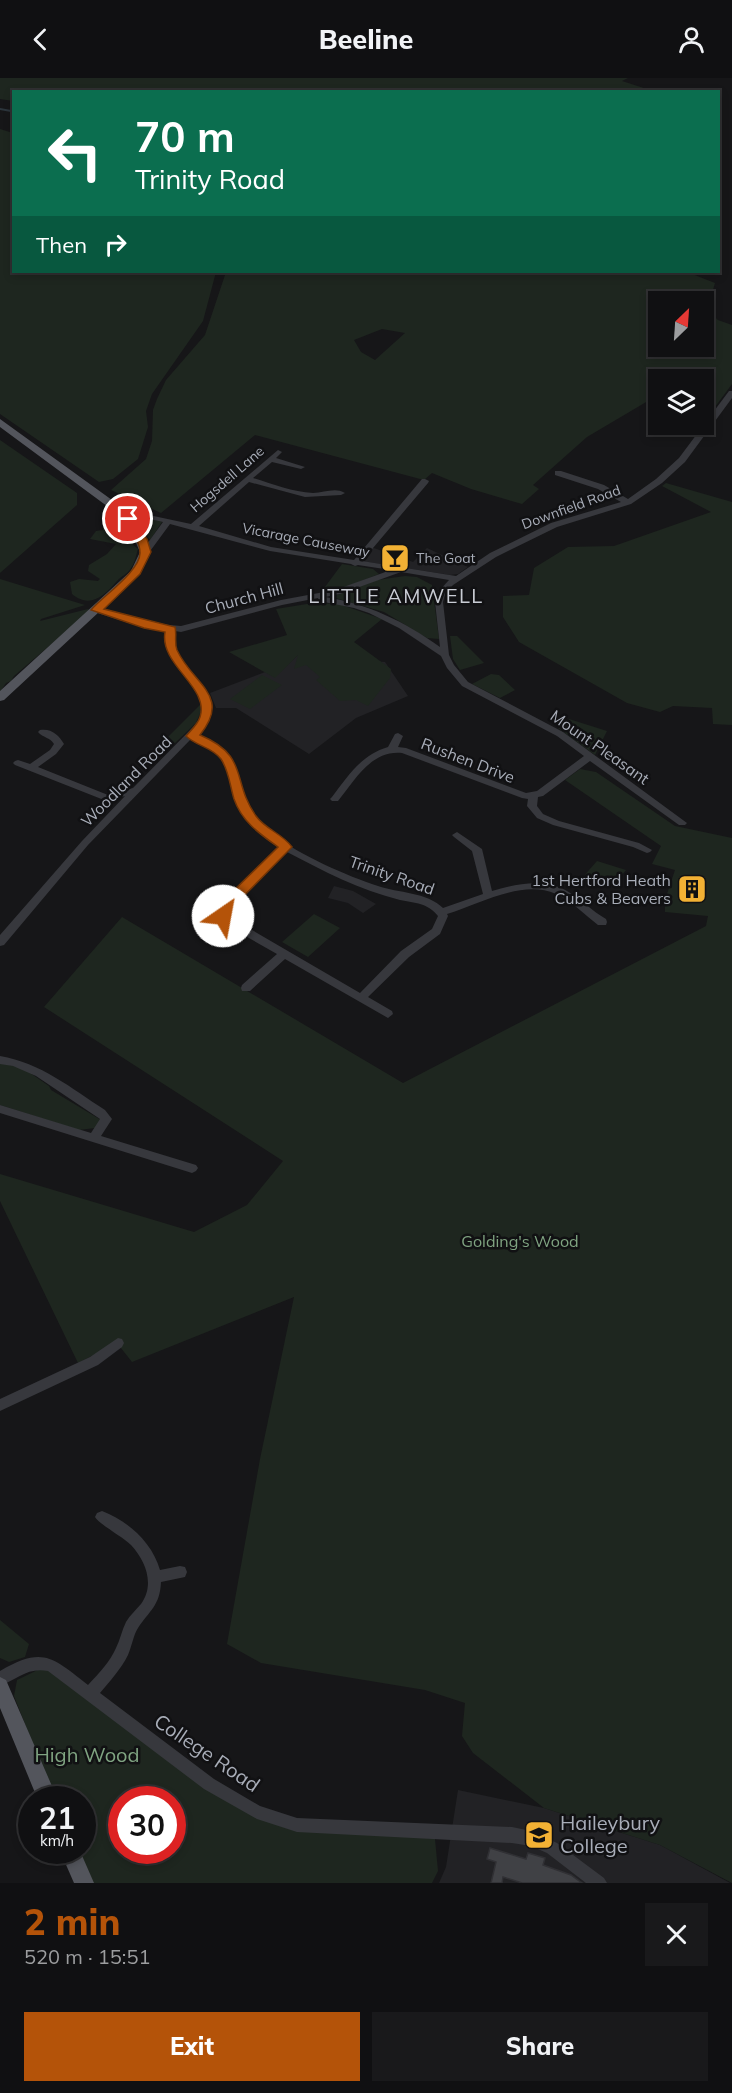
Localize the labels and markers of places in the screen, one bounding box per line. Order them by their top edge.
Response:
pin [102,493,153,544]
bar icon: The Goat [379,542,411,574]
place label: The Goat [416,549,476,567]
place label: 1st Hertford Heath Cubs & Beavers [532,870,671,908]
building icon: 1st Hertford Heath Cubs & Beavers [676,873,708,905]
place label: Haileybury College [560,1810,661,1858]
school or university icon: Haileybury College [523,1819,555,1851]

